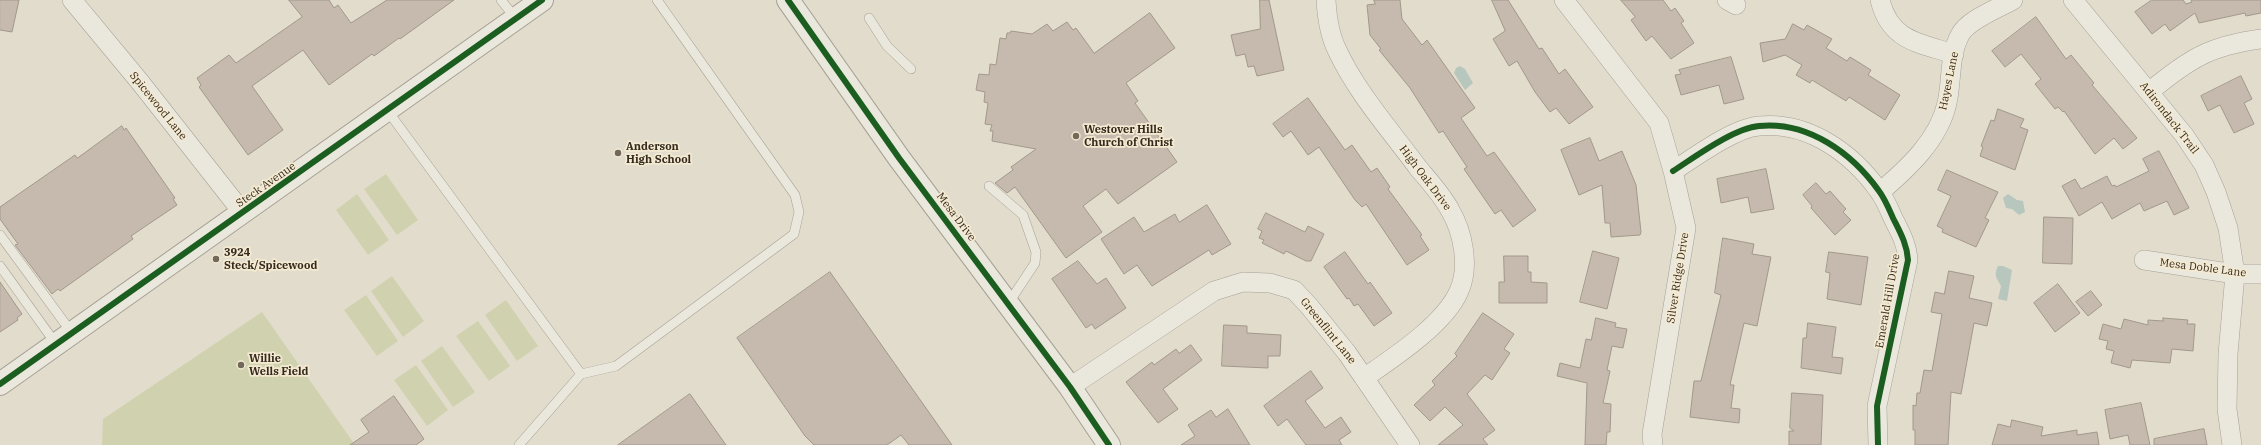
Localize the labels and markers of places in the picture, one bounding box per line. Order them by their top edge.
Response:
place label: Westover Hills Church of Christ [1084,123,1173,149]
marker: Westover Hills Church of Christ [1071,131,1081,141]
place label: Anderson High School [626,140,691,166]
marker: Anderson High School [613,148,623,158]
place label: 3924 Steck/Spicewood [224,246,317,272]
marker: 3924 Steck/Spicewood [211,254,221,264]
place label: Willie Wells Field [249,352,309,378]
marker: Willie Wells Field [236,360,246,370]

